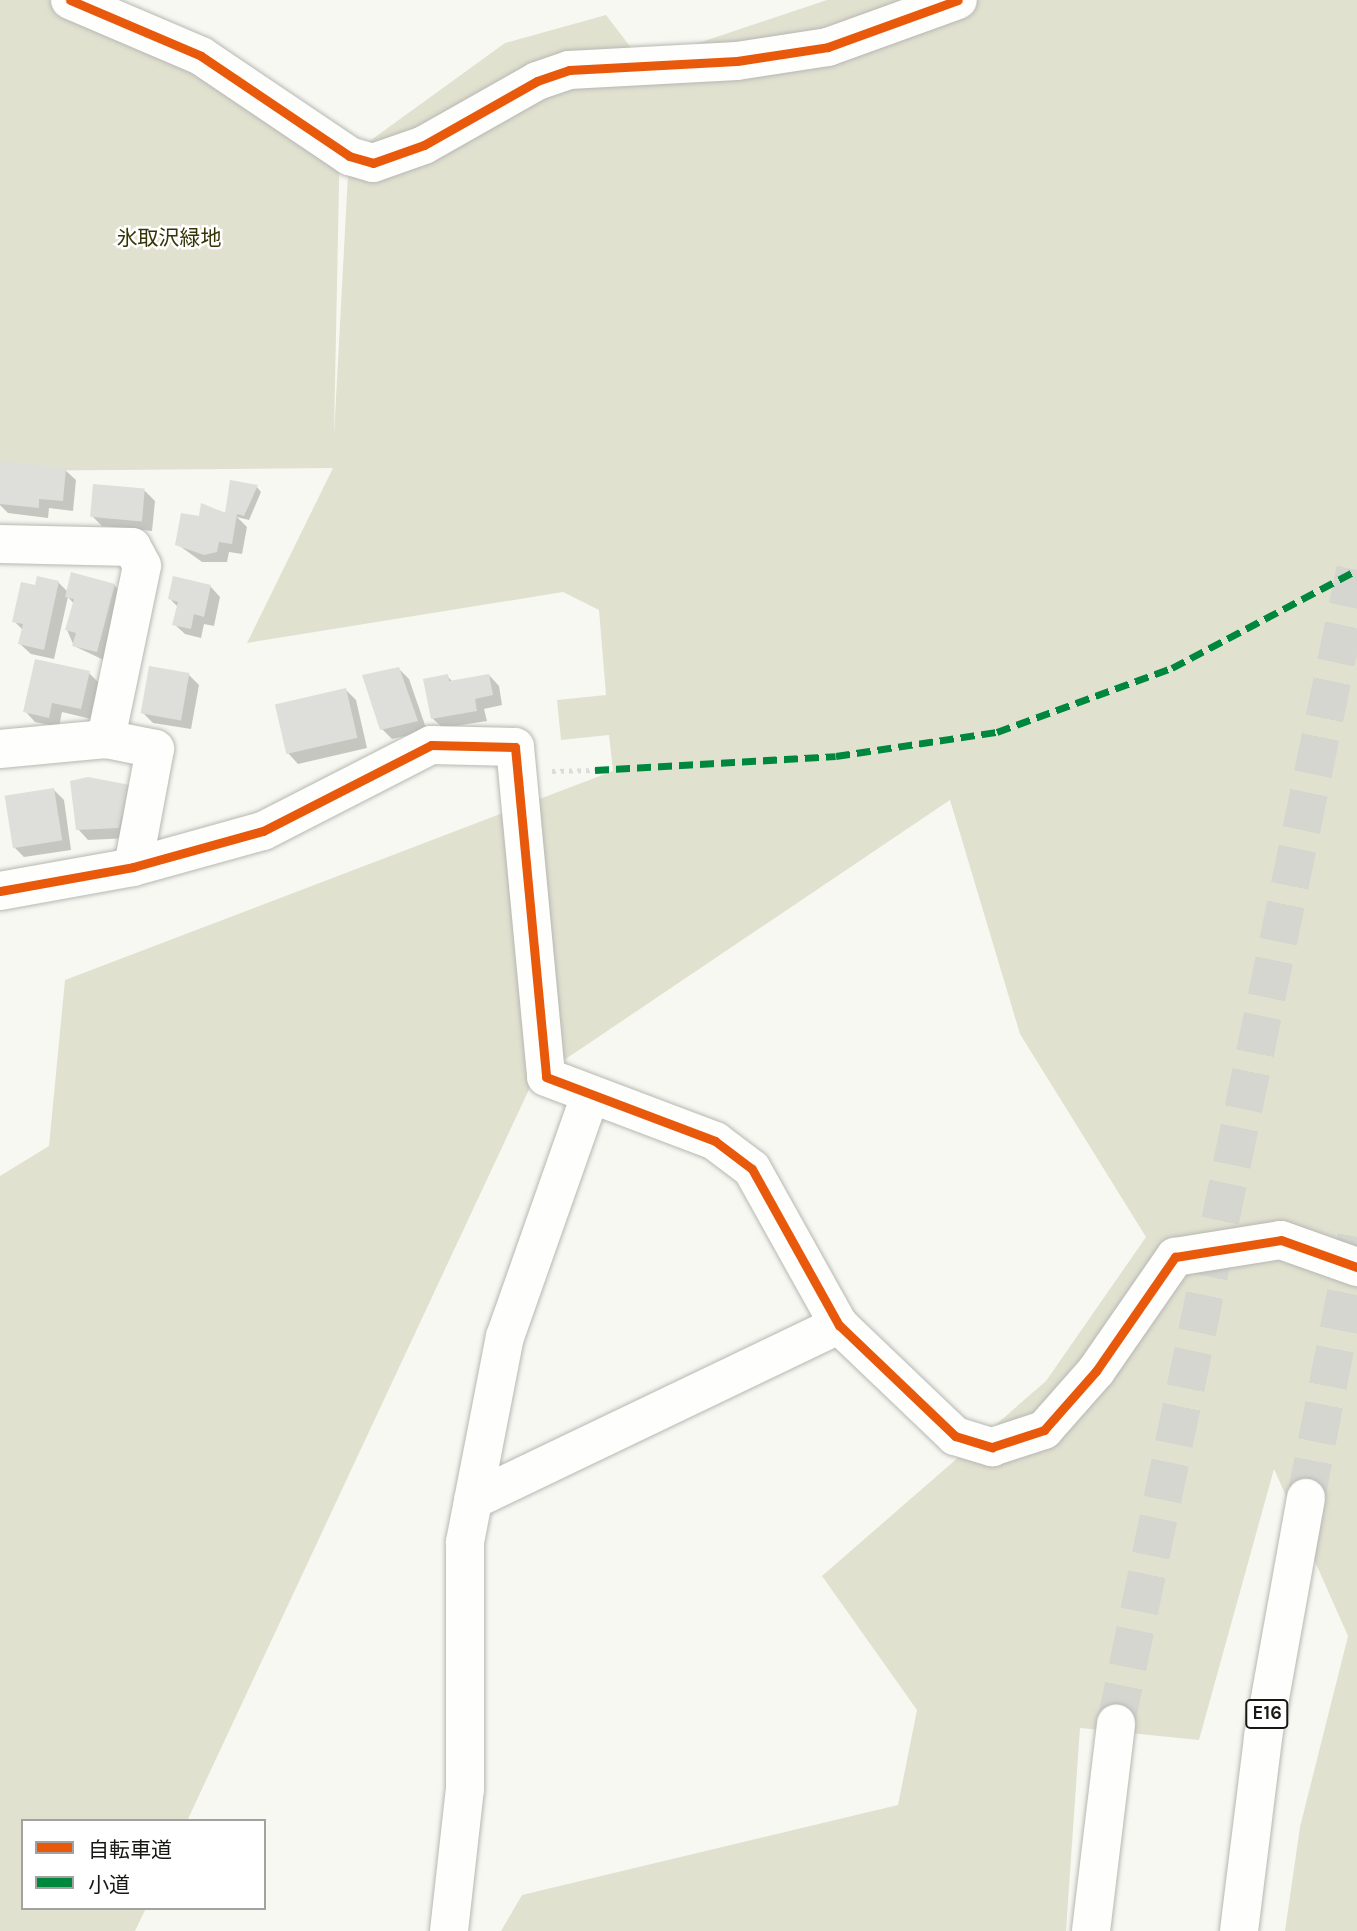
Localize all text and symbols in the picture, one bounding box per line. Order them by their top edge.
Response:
park label: 氷取沢緑地 [117,225,221,251]
road number: E16 [1244,1698,1290,1730]
legend [21,1819,266,1910]
text: 自転車道 [88,1838,172,1862]
text: 小道 [88,1873,130,1897]

